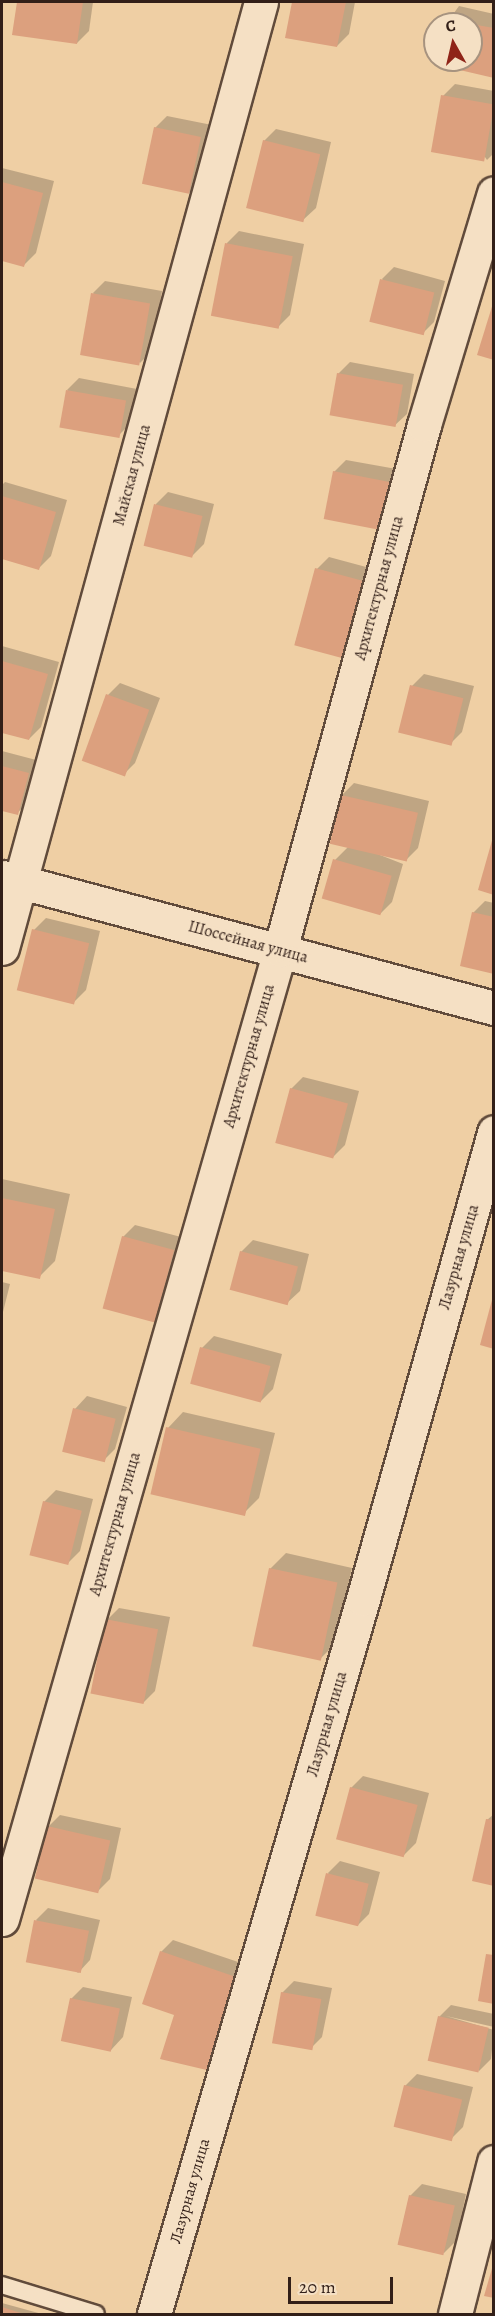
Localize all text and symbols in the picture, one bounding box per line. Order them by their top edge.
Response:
north arrow [423,12,483,72]
text: С [444,15,457,38]
street label: Майская улица [109,422,155,528]
street label: Архитектурная улица [351,514,407,662]
street label: Шоссейная улица [186,917,310,967]
street label: Архитектурная улица [219,982,279,1130]
street label: Лазурная улица [435,1202,483,1312]
street label: Архитектурная улица [85,1450,145,1598]
street label: Лазурная улица [303,1669,351,1779]
street label: Лазурная улица [166,2136,214,2246]
scale bar [291,2265,396,2303]
text: 20 m [299,2275,336,2299]

